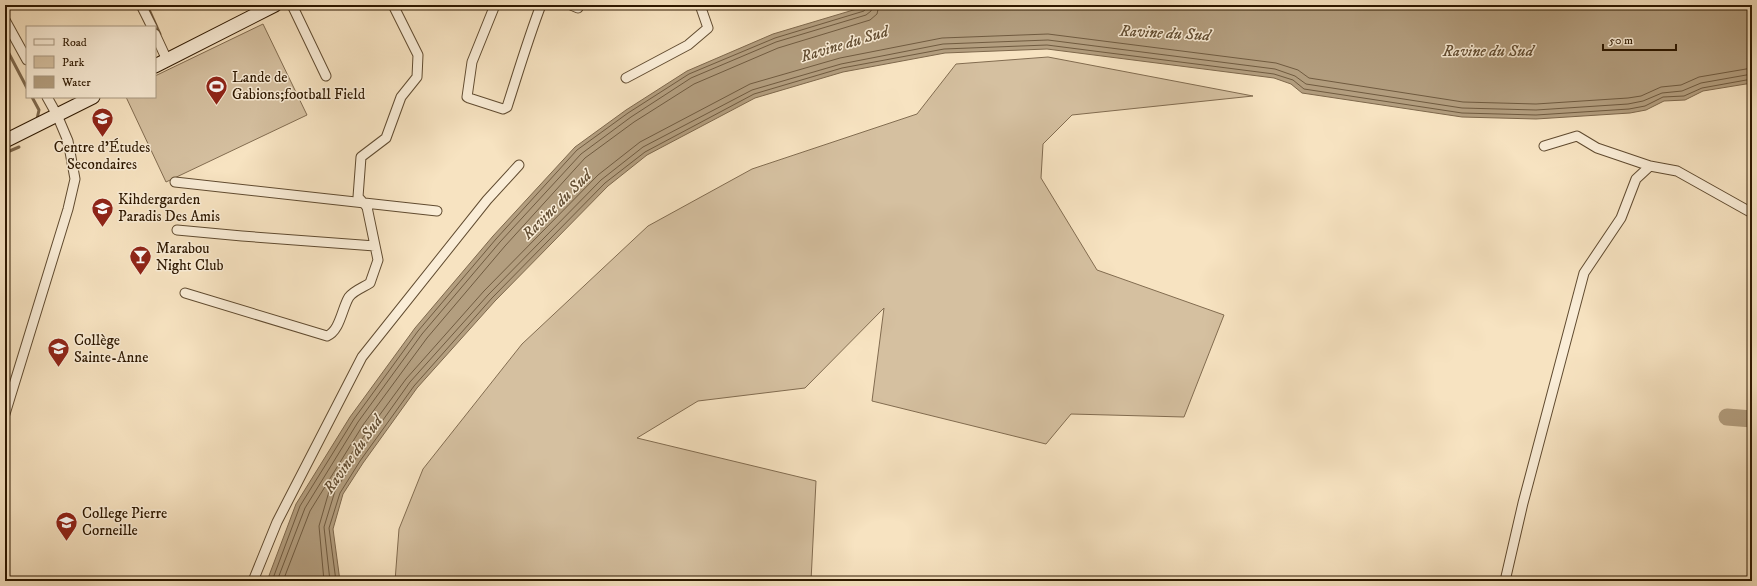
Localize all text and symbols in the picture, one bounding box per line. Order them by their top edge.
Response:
water label: Ravine du Sud [797,20,893,67]
water label: Ravine du Sud [1118,21,1213,45]
legend [26,26,156,98]
scale bar [1603,26,1676,52]
text: 50 m [1609,33,1633,48]
text: Road [62,35,87,50]
water label: Ravine du Sud [1442,41,1536,61]
text: Park [62,55,84,70]
place label: Lande de Gabions;football Field [232,68,366,104]
sports icon: Lande de Gabions;football Field [203,73,229,106]
text: Water [61,75,91,90]
school or university icon: Centre d'Études Secondaires [89,105,115,138]
place label: Centre d'Études Secondaires [54,138,150,174]
water label: Ravine du Sud [517,164,597,244]
place label: Kihdergarden Paradis Des Amis [118,190,220,226]
school or university icon: Kihdergarden Paradis Des Amis [90,195,116,228]
place label: Marabou Night Club [156,239,224,275]
bar icon: Marabou Night Club [127,244,153,277]
place label: Collège Sainte-Anne [74,331,148,367]
school or university icon: Collège Sainte-Anne [45,336,71,369]
water label: Ravine du Sud [318,410,388,498]
place label: College Pierre Corneille [82,504,167,540]
school or university icon: College Pierre Corneille [53,509,79,542]

